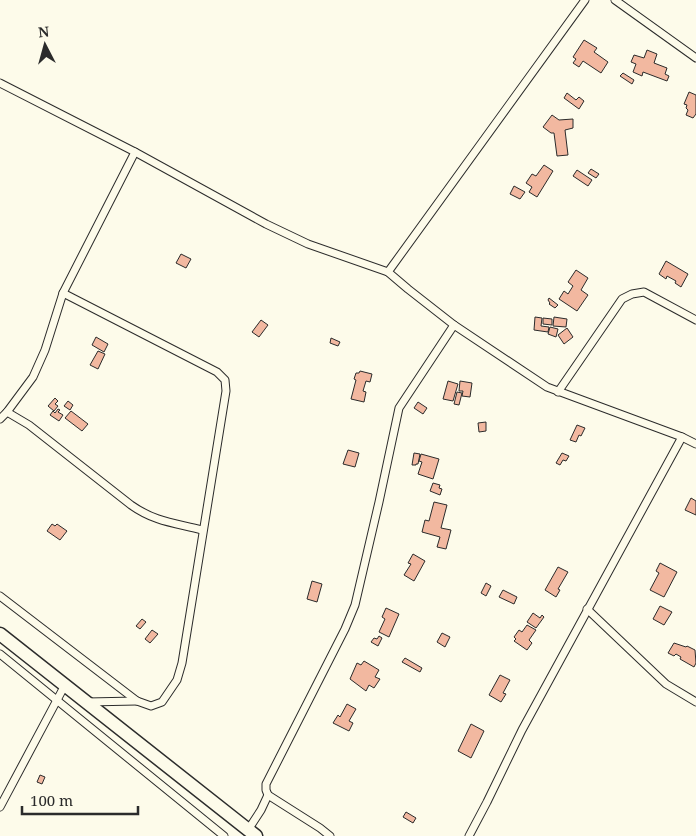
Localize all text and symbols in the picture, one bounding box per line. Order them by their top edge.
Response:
north arrow [20,20,70,70]
text: N [37,22,50,42]
scale bar [22,784,139,816]
text: 100 m [30,790,73,810]

